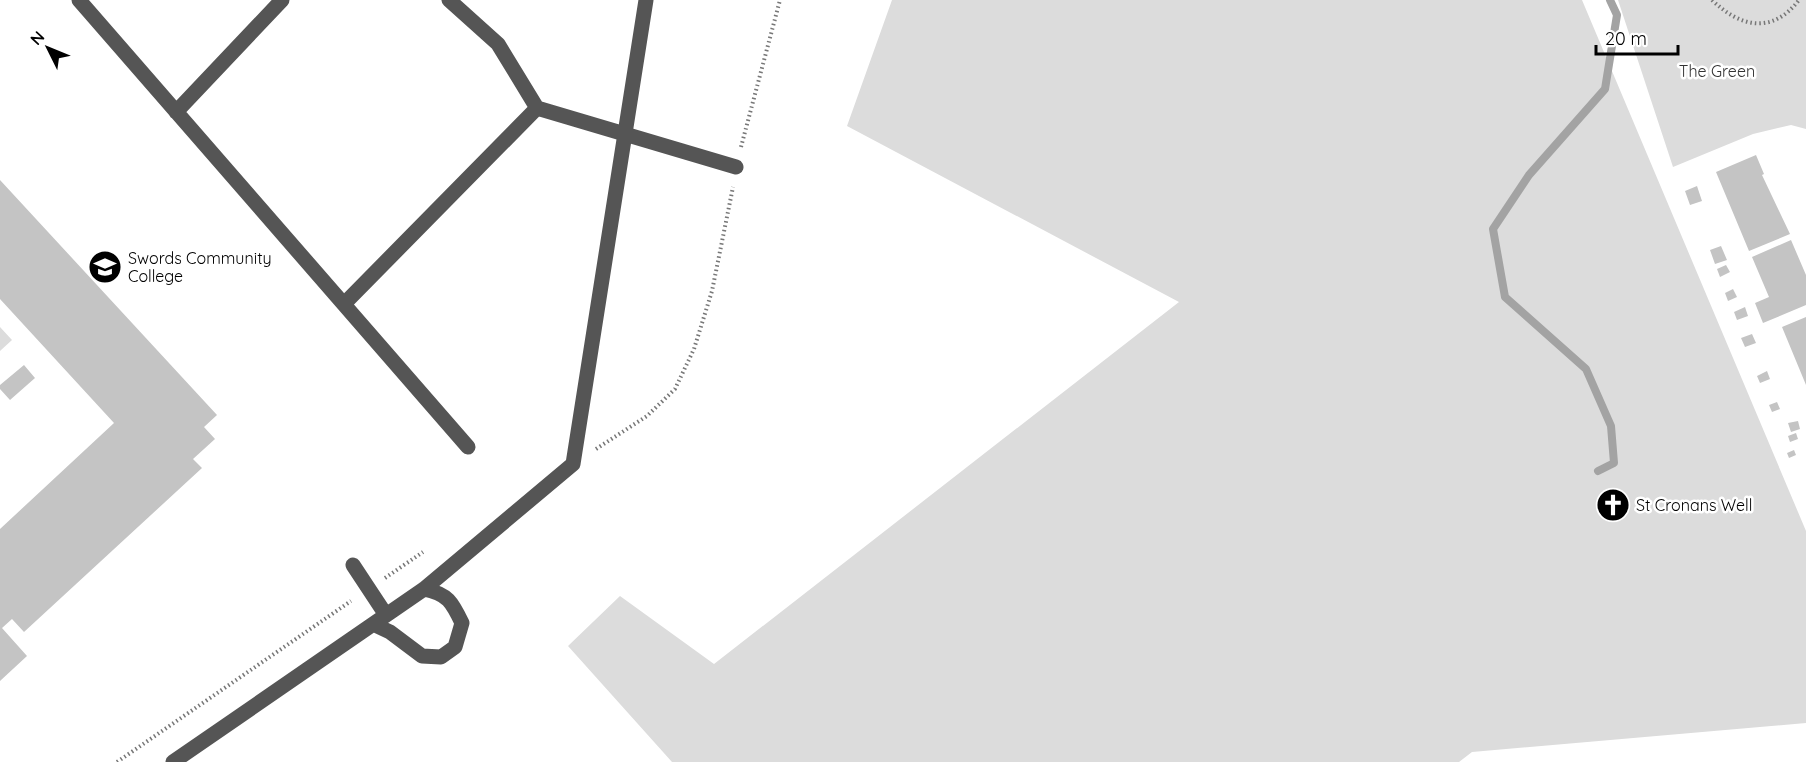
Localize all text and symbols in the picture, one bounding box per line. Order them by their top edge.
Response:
north arrow [18,18,78,78]
scale bar [1596,18,1678,56]
text: N [26,27,48,49]
text: 20 m [1605,27,1647,50]
park label: The Green [1679,61,1755,81]
place label: Swords Community College [128,248,272,286]
school or university icon: Swords Community College [87,249,123,285]
church icon: St Cronans Well [1595,487,1631,523]
place label: St Cronans Well [1636,495,1752,515]

